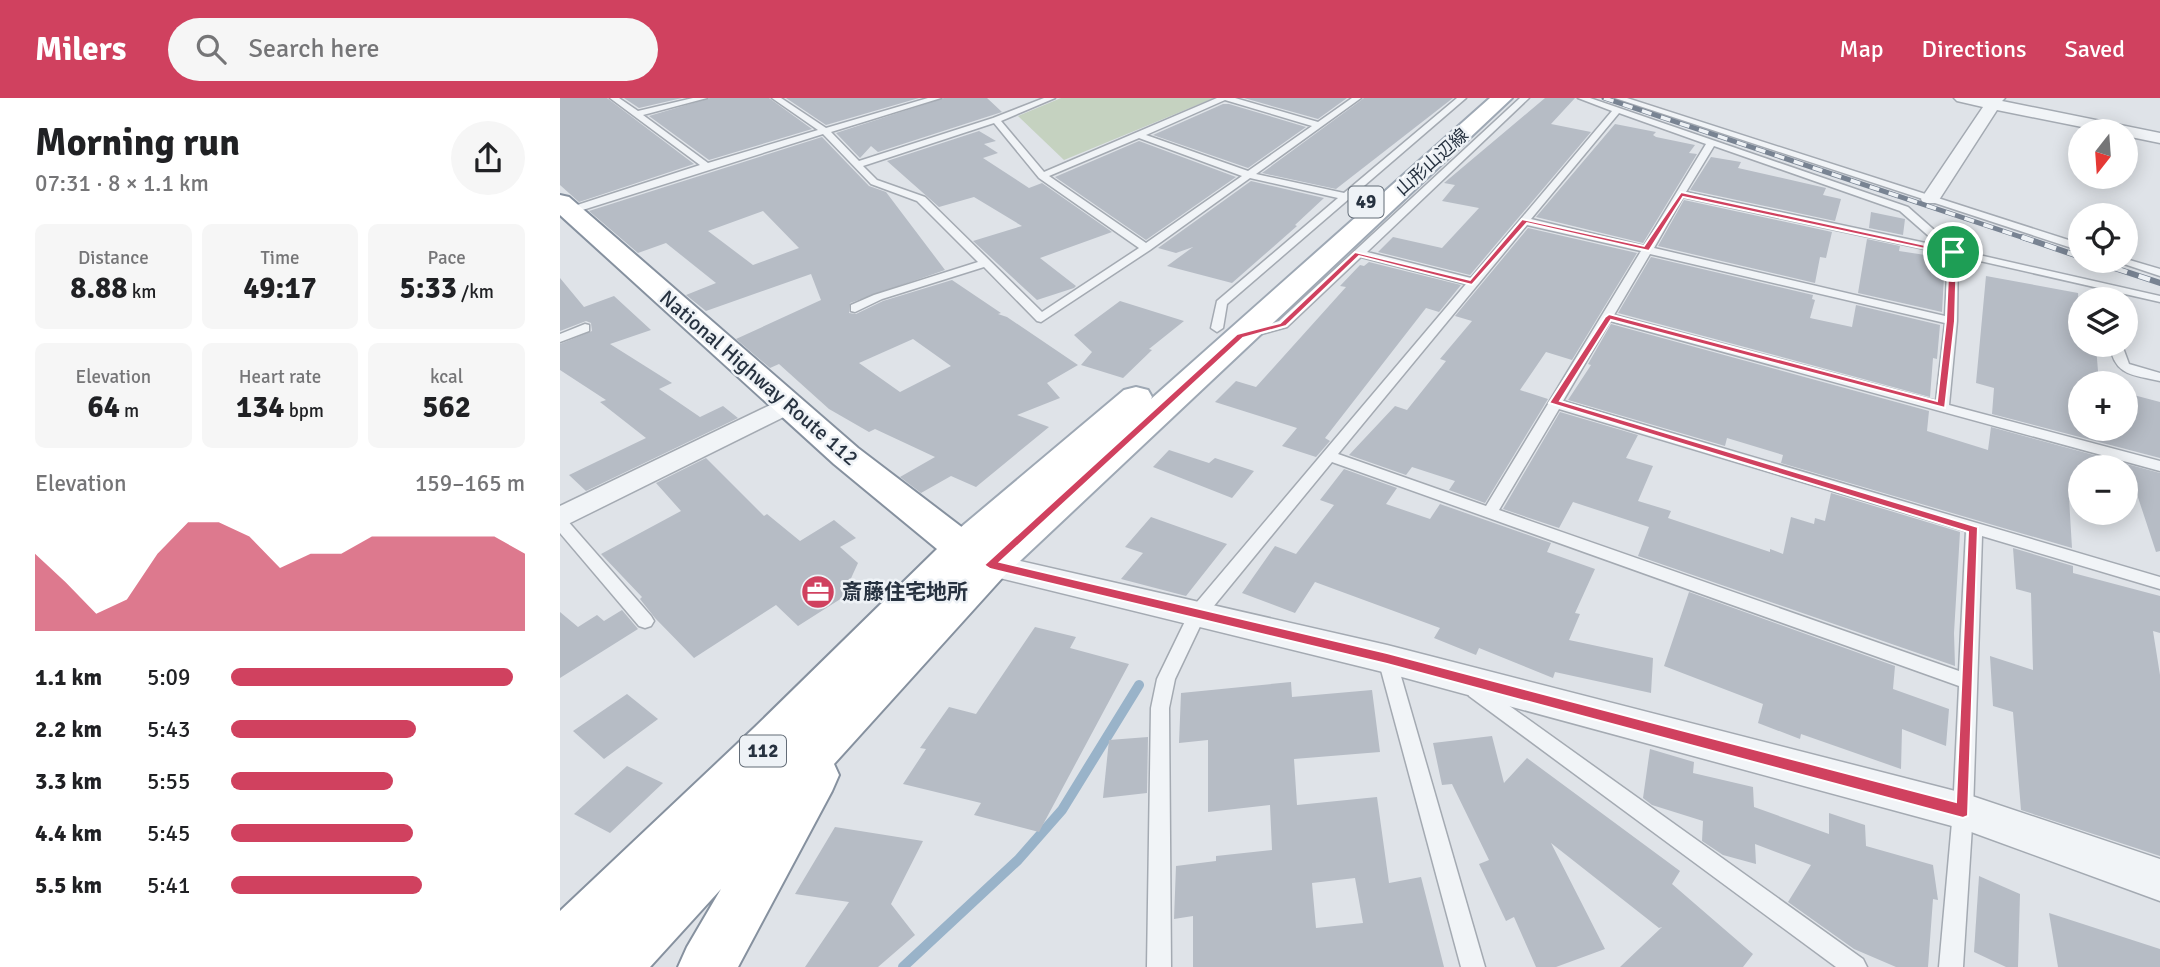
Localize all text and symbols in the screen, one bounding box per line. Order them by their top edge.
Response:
search box [168,18,658,81]
text: Milers [35,29,126,70]
icon: search [192,30,230,68]
text: Search here [248,33,380,65]
text: Map [1839,34,1884,64]
text: Directions [1922,34,2027,64]
text: Saved [2065,34,2125,64]
text: Morning run [35,119,240,166]
north arrow [2068,119,2138,189]
map controls [2068,119,2138,525]
button: share [451,121,525,195]
street label: 山形山辺線 [1391,124,1473,200]
text: 07:31 · 8 × 1.1 km [35,169,209,198]
road number: 49 [1348,186,1384,218]
button: locate [2068,203,2138,273]
pin [1923,222,1983,282]
icon: arrive [1934,233,1972,271]
text: Distance [78,246,149,270]
text: Time [260,246,300,270]
text: Pace [428,246,466,270]
text: 8.88 [70,270,128,307]
text: 49:17 [243,270,317,307]
text: 5:33 [400,270,457,307]
text: km [128,280,156,304]
text: /km [457,280,494,304]
street label: National Highway Route 112 [654,285,864,471]
button: layers [2068,287,2138,357]
text: Elevation [75,365,151,389]
text: Heart rate [239,365,321,389]
text: kcal [430,365,463,389]
button: + [2068,371,2138,441]
text: 64 [87,389,120,426]
text: 134 [236,389,285,426]
text: 562 [422,389,471,426]
text: m [120,399,139,423]
text: bpm [285,399,324,423]
button: − [2068,455,2138,525]
text: Elevation [35,469,127,498]
text: 159–165 m [415,469,525,498]
office icon: 斎藤住宅地所 [799,573,837,611]
place label: 斎藤住宅地所 [842,579,968,605]
text: 1.1 km [35,663,102,692]
text: 5:09 [147,663,190,692]
text: 2.2 km [35,715,102,744]
text: 5:43 [147,715,190,744]
road number: 112 [740,736,786,766]
text: 3.3 km [35,767,102,796]
text: 5:55 [147,767,190,796]
text: 4.4 km [35,819,102,848]
text: 5:45 [147,819,190,848]
text: 5.5 km [35,871,102,900]
text: 5:41 [147,871,190,900]

